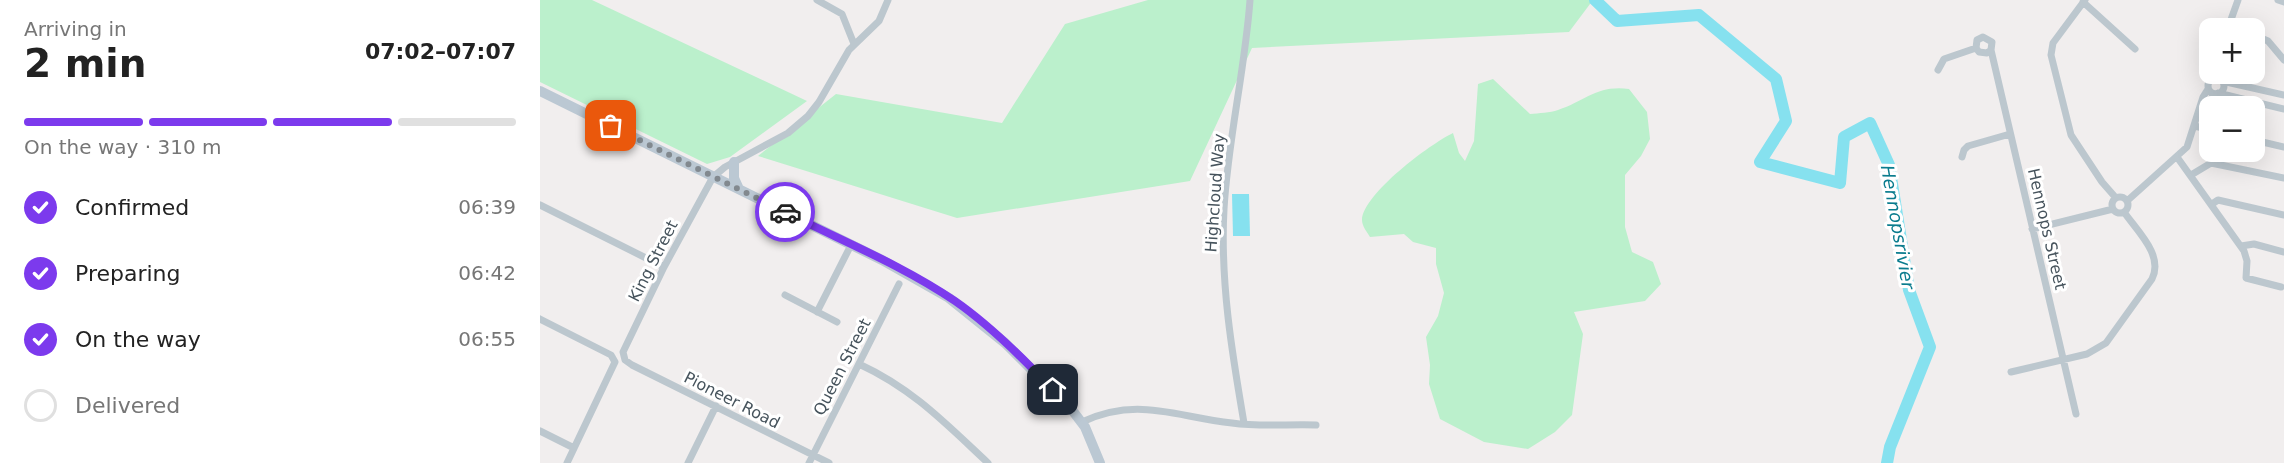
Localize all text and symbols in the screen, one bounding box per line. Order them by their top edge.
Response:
text: Arriving in [24,17,127,41]
map controls [2199,18,2265,162]
button: + [2199,18,2265,84]
text: 07:02–07:07 [365,39,516,64]
text: 2 min [24,41,146,86]
button: − [2199,96,2265,162]
pin [585,100,636,151]
icon: bag [594,109,627,142]
street label: Highcloud Way [1201,133,1229,253]
text: On the way · 310 m [24,135,222,159]
water label: Hennopsrivier [1877,163,1920,292]
street label: Hennops Street [2024,166,2070,292]
courier [755,182,815,242]
icon: check [24,191,57,224]
text: Confirmed [75,195,189,220]
text: 06:39 [458,195,516,219]
icon: car [769,196,802,229]
street label: King Street [624,217,682,305]
icon: check [24,257,57,290]
text: Preparing [75,261,181,286]
text: 06:42 [458,261,516,285]
street label: Queen Street [809,315,875,419]
icon: check [24,323,57,356]
text: On the way [75,327,201,352]
text: 06:55 [458,327,516,351]
pin [1027,364,1078,415]
street label: Pioneer Road [681,368,783,432]
icon: home [1036,373,1069,406]
text: Delivered [75,393,180,418]

